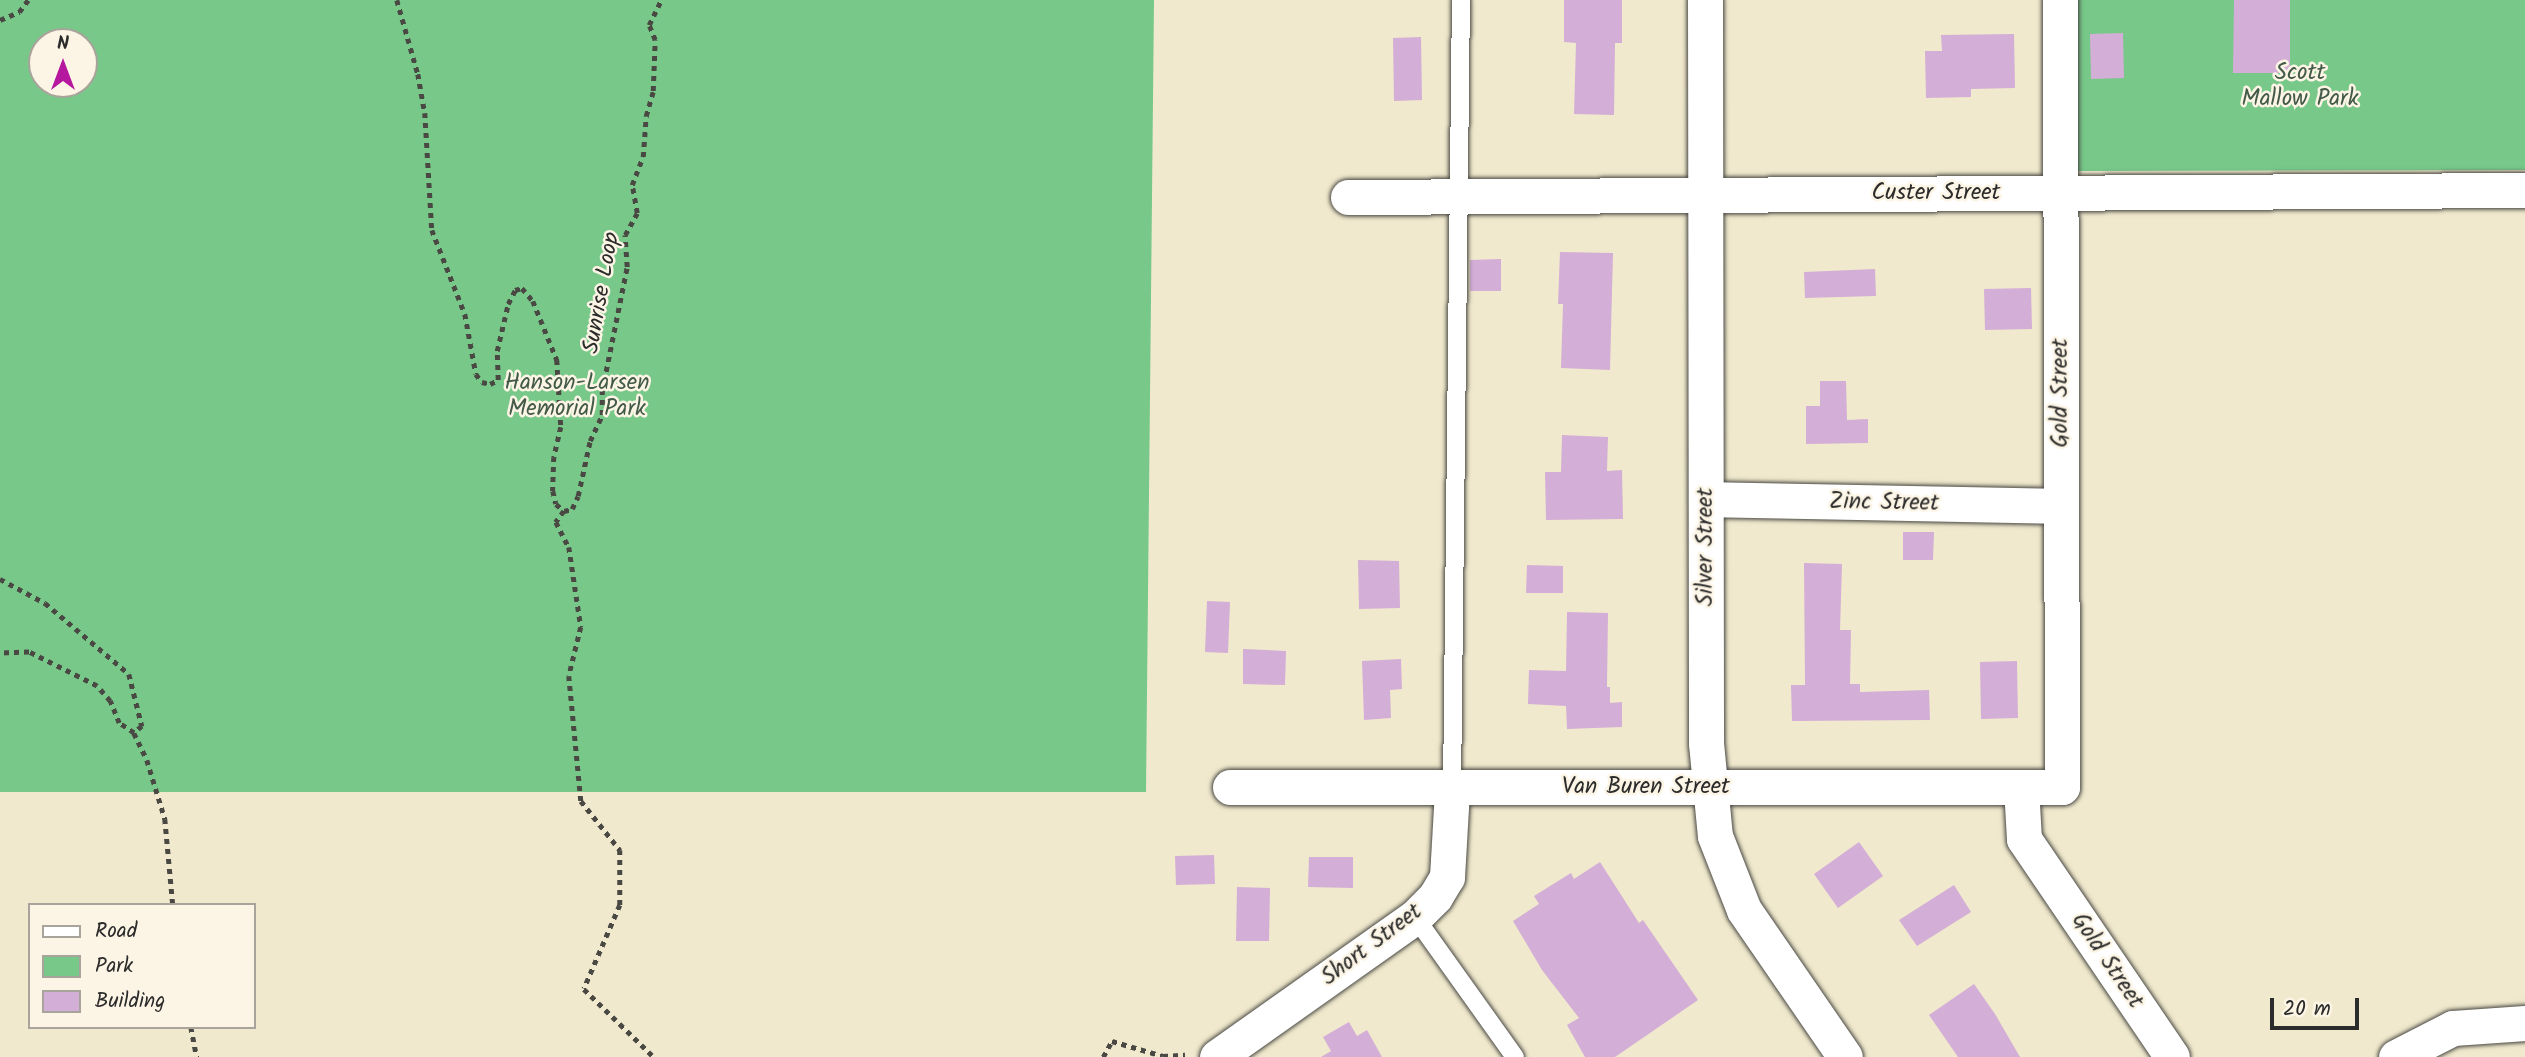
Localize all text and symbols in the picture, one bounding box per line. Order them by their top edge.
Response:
north arrow [28,28,98,98]
text: N [57,29,69,59]
park label: Scott Mallow Park [2241,59,2359,113]
street label: Custer Street [1871,179,2001,207]
street label: Sunrise Loop [578,230,626,356]
street label: Gold Street [2047,338,2075,448]
park label: Hanson-Larsen Memorial Park [505,369,649,423]
street label: Silver Street [1692,488,1720,606]
street label: Zinc Street [1829,488,1939,518]
street label: Van Buren Street [1562,773,1730,801]
street label: Short Street [1316,898,1428,992]
legend [28,903,256,1029]
street label: Gold Street [2065,908,2149,1014]
text: Road [95,915,137,948]
text: Park [95,950,133,983]
scale bar [2273,984,2362,1028]
text: Building [95,985,165,1018]
text: 20 m [2283,993,2331,1026]

